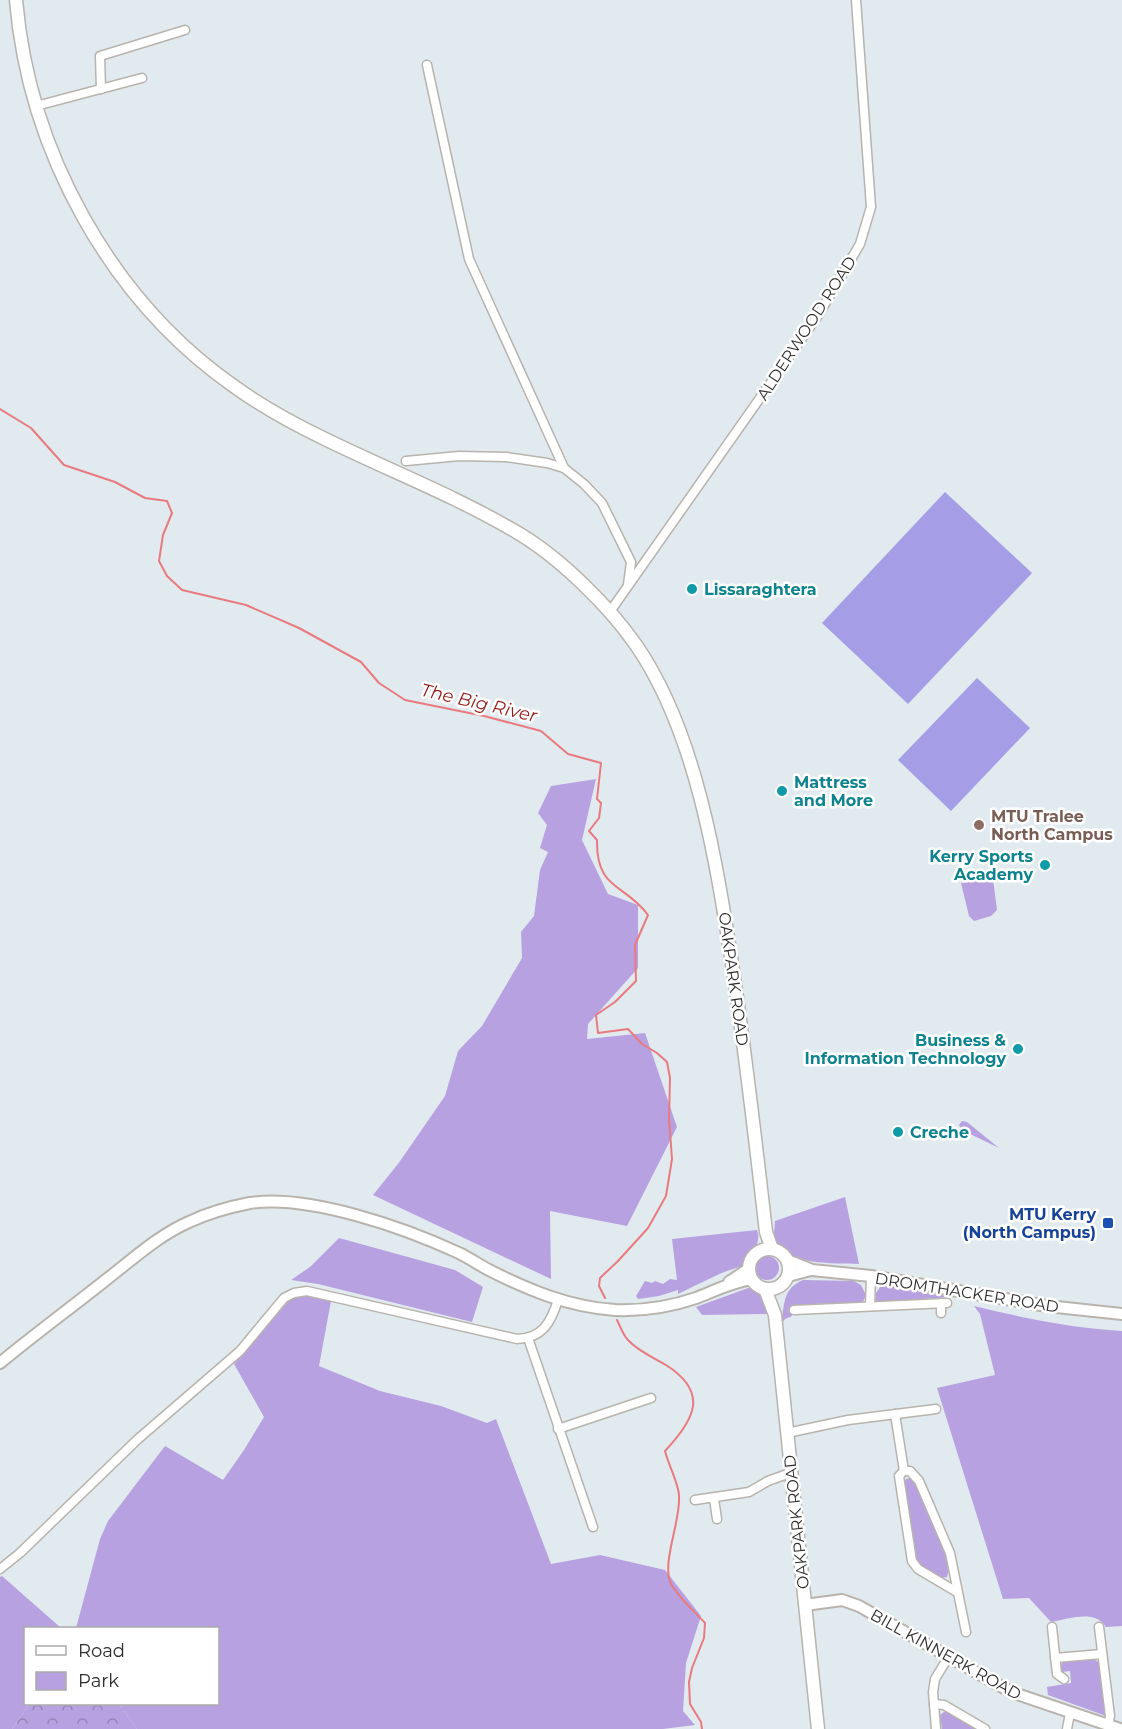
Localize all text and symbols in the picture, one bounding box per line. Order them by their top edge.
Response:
street label: ALDERWOOD ROAD [753,253,860,404]
place label: Lissaraghtera [704,580,817,599]
marker: Lissaraghtera [685,582,699,596]
water label: The Big River [419,679,540,727]
place label: Mattress and More [794,773,873,810]
marker: Mattress and More [775,784,789,798]
place label: MTU Tralee North Campus [991,807,1113,844]
marker: MTU Tralee North Campus [972,818,986,832]
place label: Kerry Sports Academy [929,847,1033,884]
marker: Kerry Sports Academy [1038,858,1052,872]
street label: OAKPARK ROAD [715,911,752,1047]
place label: Business & Information Technology [805,1031,1006,1068]
marker: Business & Information Technology [1011,1042,1025,1056]
place label: Creche [910,1123,969,1142]
marker: Creche [891,1125,905,1139]
place label: MTU Kerry (North Campus) [963,1205,1096,1242]
marker: MTU Kerry (North Campus) [1101,1216,1115,1230]
street label: DROMTHACKER ROAD [874,1269,1060,1316]
street label: OAKPARK ROAD [780,1454,813,1590]
street label: BILL KINNERK ROAD [867,1605,1025,1704]
legend [24,1627,219,1705]
text: Road [78,1640,125,1662]
text: Park [78,1670,119,1692]

